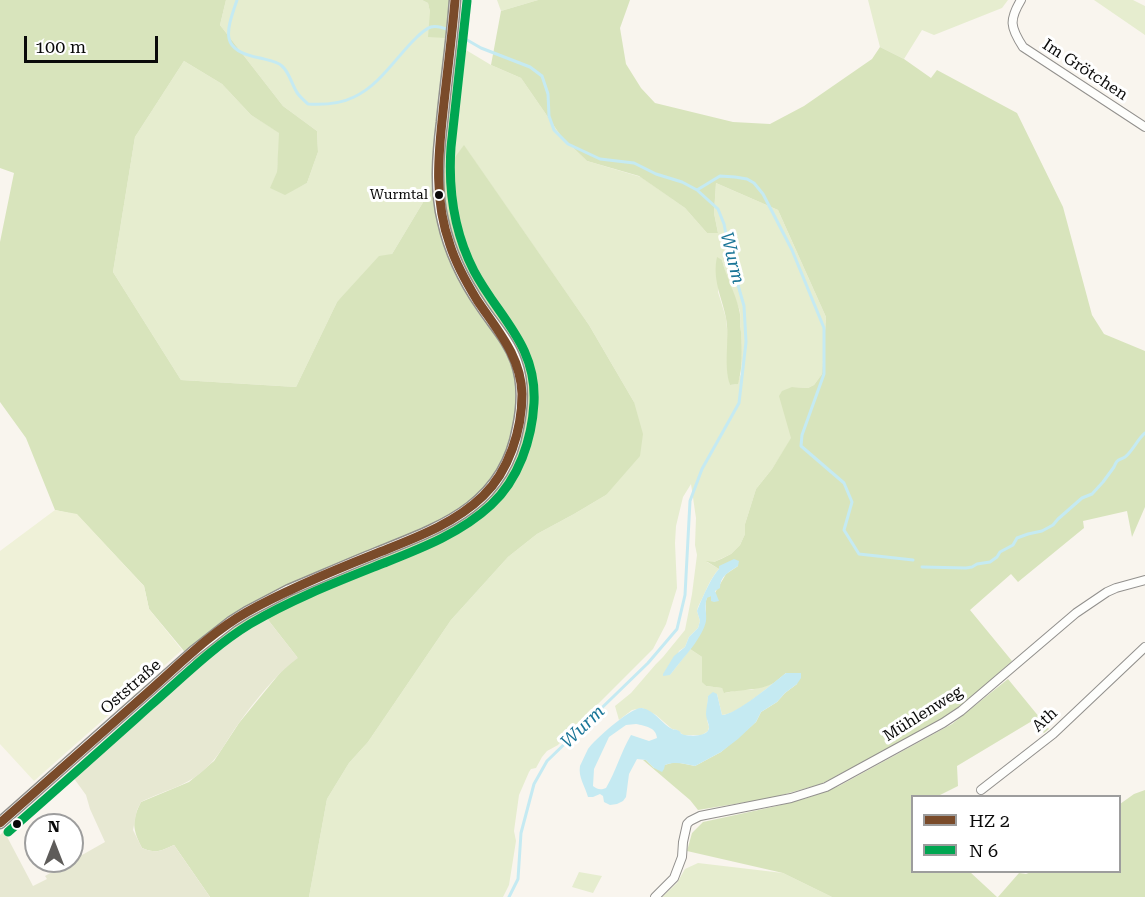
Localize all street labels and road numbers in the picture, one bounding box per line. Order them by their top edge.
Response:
street label: Im Grötchen [1039,35,1131,105]
street label: Oststraße [97,656,165,718]
street label: Mühlenweg [880,682,966,746]
street label: Ath [1028,704,1062,736]

